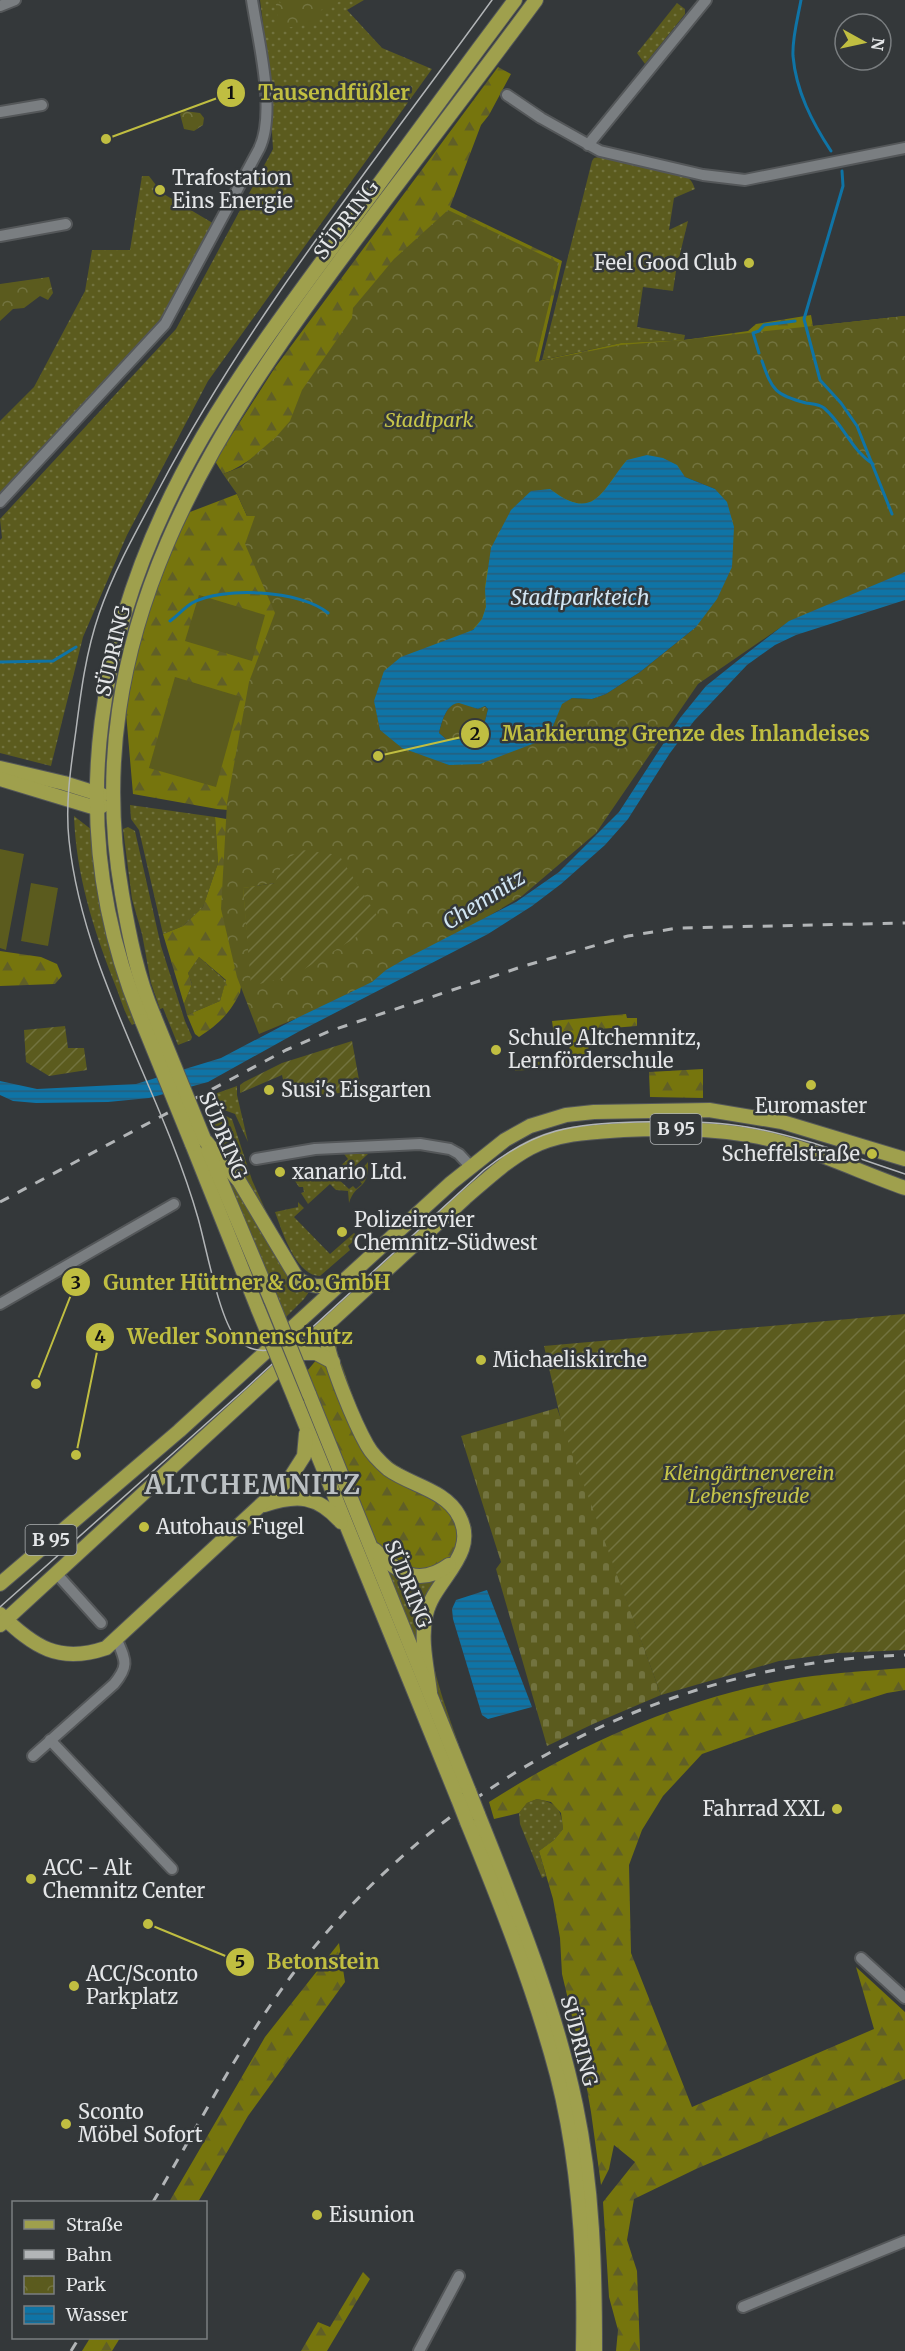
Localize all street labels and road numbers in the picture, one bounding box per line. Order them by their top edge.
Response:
street label: SÜDRING [308,175,384,264]
street label: SÜDRING [90,602,135,699]
street label: SÜDRING [194,1087,253,1183]
road number: B 95 [650,1114,702,1144]
road number: B 95 [26,1525,76,1555]
street label: SÜDRING [380,1536,438,1632]
street label: SÜDRING [555,1993,604,2089]

